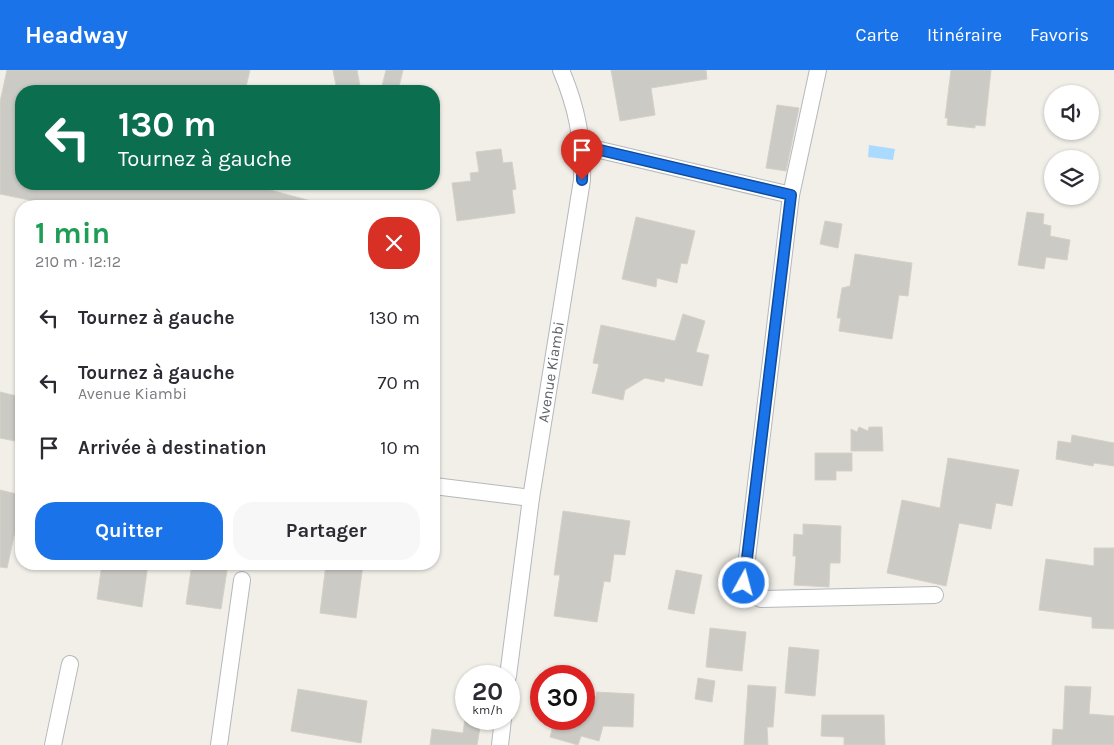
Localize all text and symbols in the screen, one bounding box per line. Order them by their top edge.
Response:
text: Headway [25,21,128,49]
text: Carte [856,24,899,46]
text: Itinéraire [927,24,1002,46]
text: Favoris [1030,24,1089,46]
map controls [1044,85,1099,205]
button: sound [1044,85,1099,140]
text: 130 m [118,104,216,145]
icon: left [35,105,100,170]
pin [561,129,603,180]
icon: arrive [568,136,596,164]
text: Tournez à gauche [118,146,292,172]
button: layers [1044,150,1099,205]
text: 1 min [35,215,110,251]
button: close [368,217,420,269]
text: 210 m · 12:12 [35,252,121,271]
icon: left [35,304,63,332]
text: Tournez à gauche [78,307,235,329]
text: 130 m [369,307,420,329]
street label: Avenue Kiambi [534,320,568,424]
text: Tournez à gauche [78,362,235,384]
icon: left [35,369,63,397]
text: 70 m [378,372,420,394]
text: Avenue Kiambi [78,384,187,403]
icon: arrive [35,434,63,462]
text: Arrivée à destination [78,437,267,459]
text: 10 m [380,437,420,459]
button: Quitter [35,502,223,560]
button: Partager [233,502,420,560]
position arrow [717,556,769,608]
speed limit sign: 30 [530,665,595,730]
text: 20 [472,677,503,706]
text: km/h [472,703,503,717]

